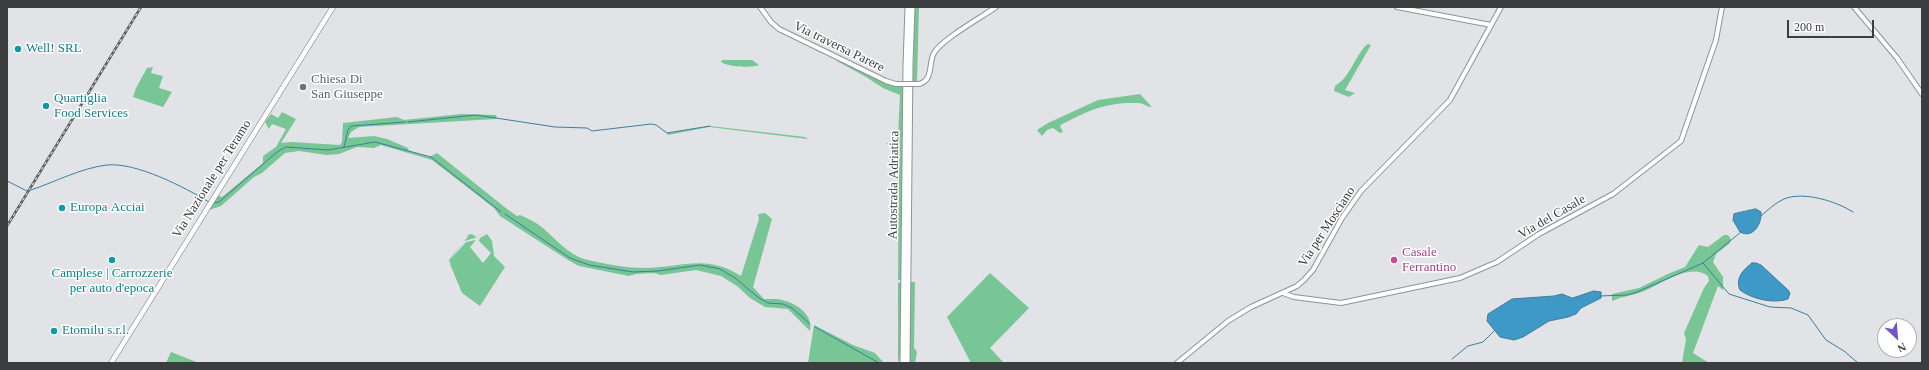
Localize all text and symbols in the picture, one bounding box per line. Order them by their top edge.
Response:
scale bar [1789,12,1876,38]
street label: Via traversa Parere [791,18,887,76]
text: 200 m [1794,20,1824,34]
place label: Well! SRL [26,41,82,57]
marker: Well! SRL [13,44,23,54]
place label: Chiesa Di San Giuseppe [311,72,383,103]
marker: Chiesa Di San Giuseppe [298,82,308,92]
place label: Quartiglia Food Services [54,91,128,122]
marker: Quartiglia Food Services [41,101,51,111]
street label: Via Nazionale per Teramo [169,117,255,241]
street label: Autostrada Adriatica [885,131,903,239]
street label: Via per Mosciano [1295,184,1359,270]
street label: Via del Casale [1516,191,1588,243]
place label: Europa Acciai [70,200,145,216]
marker: Europa Acciai [57,203,67,213]
place label: Casale Ferrantino [1402,245,1456,276]
marker: Camplese | Carrozzerie per auto d'epoca [107,255,117,265]
marker: Casale Ferrantino [1389,255,1399,265]
place label: Camplese | Carrozzerie per auto d'epoca [52,266,172,297]
north arrow [1877,318,1917,358]
place label: Etomilu s.r.l. [62,323,129,339]
marker: Etomilu s.r.l. [49,326,59,336]
text: N [1896,341,1908,355]

